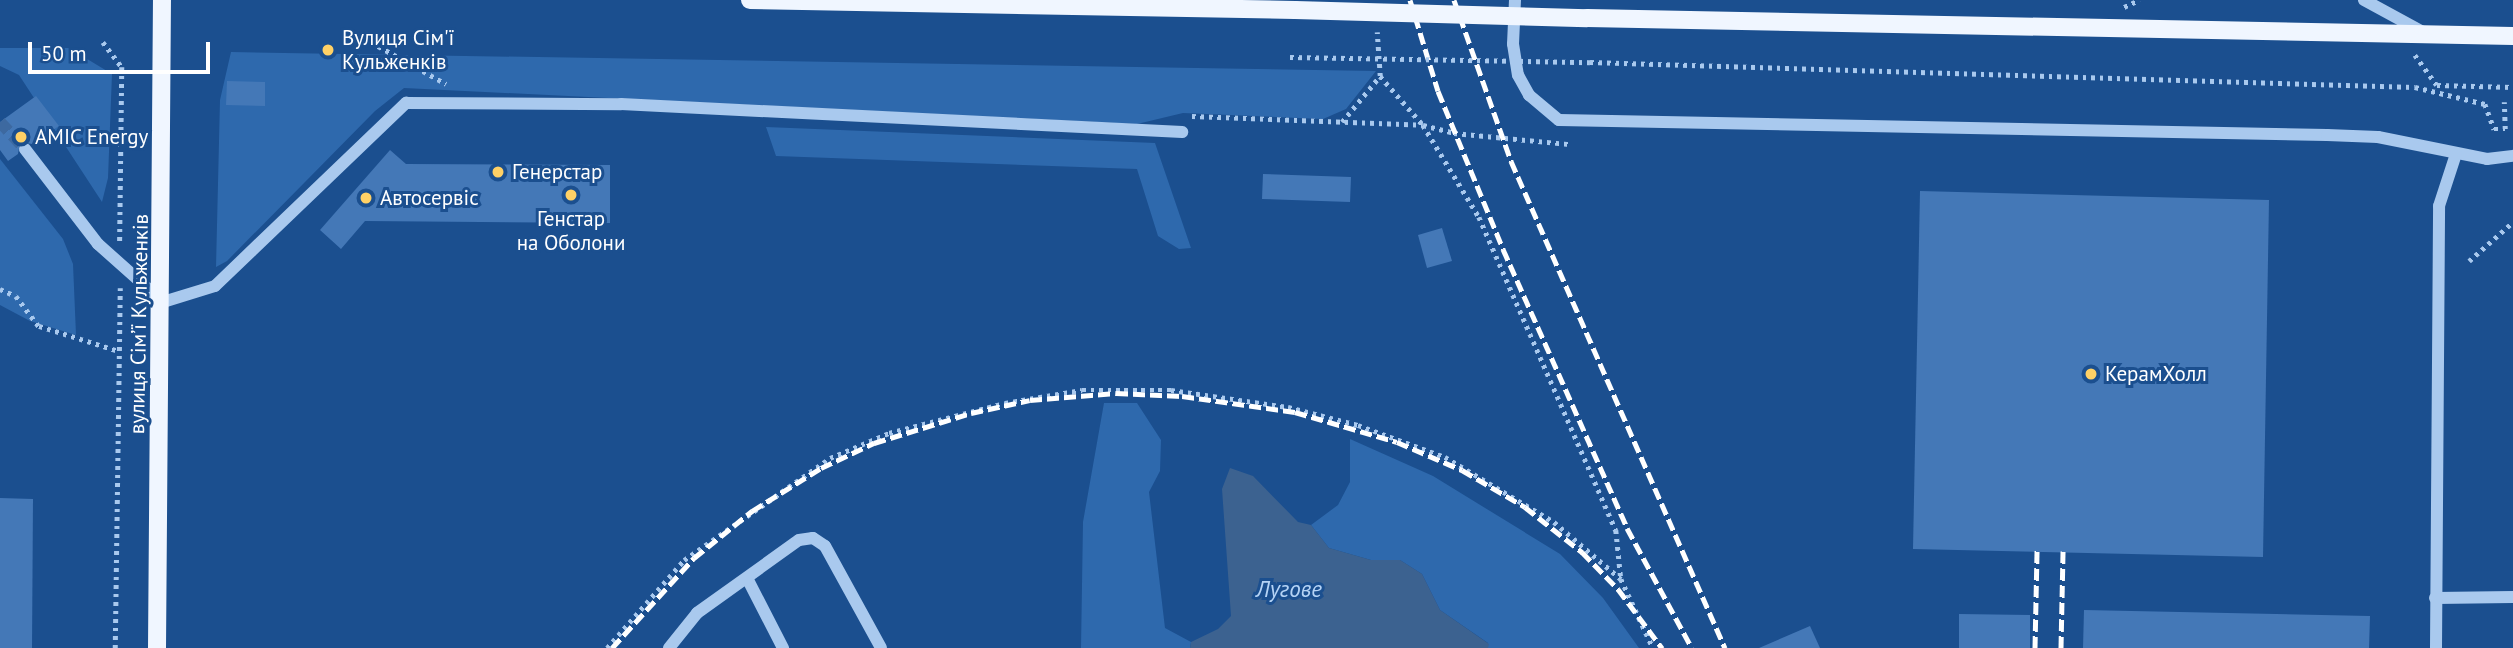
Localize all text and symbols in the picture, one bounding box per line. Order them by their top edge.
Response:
place label: Вулиця Сім'ї Кульженків [342,25,454,75]
scale bar [32,28,214,72]
text: 50 m [41,40,87,67]
marker: Вулиця Сім'ї Кульженків [320,42,336,58]
place label: AMIC Energy [35,124,149,150]
marker: AMIC Energy [13,129,29,145]
place label: Генерстар [512,159,602,185]
marker: Генерстар [490,164,506,180]
place label: Автосервіс [380,185,479,211]
marker: Генстар на Оболони [563,187,579,203]
marker: Автосервіс [358,190,374,206]
place label: Генстар на Оболони [517,206,625,256]
street label: вулиця Сімʼї Кульженків [124,214,154,434]
place label: КерамХолл [2105,361,2207,387]
marker: КерамХолл [2083,366,2099,382]
water label: Лугове [1256,575,1322,603]

